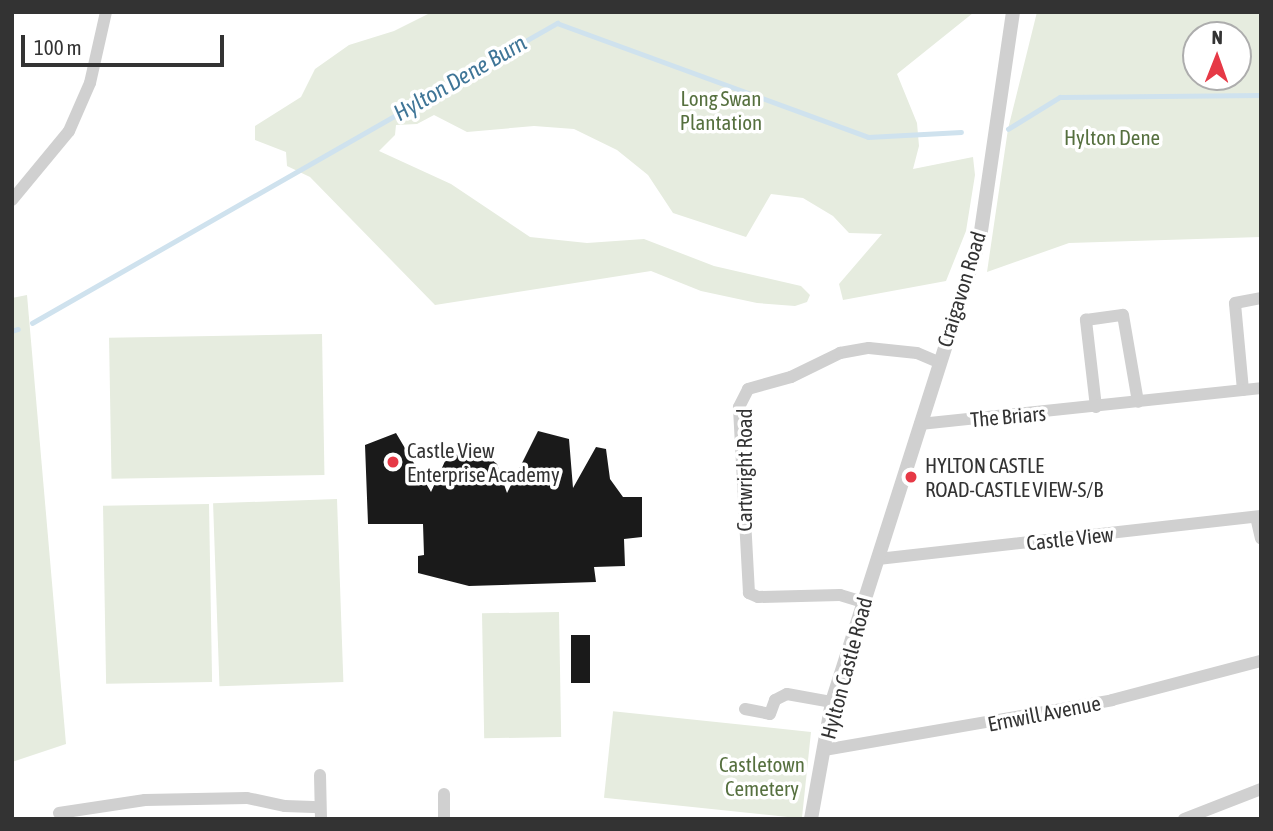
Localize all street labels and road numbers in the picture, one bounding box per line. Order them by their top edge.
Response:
street label: Craigavon Road [931,228,991,350]
street label: The Briars [969,400,1047,432]
street label: Cartwright Road [731,408,757,532]
street label: Castle View [1025,521,1115,555]
street label: Hylton Castle Road [815,594,877,742]
street label: Ernwill Avenue [985,690,1103,736]

